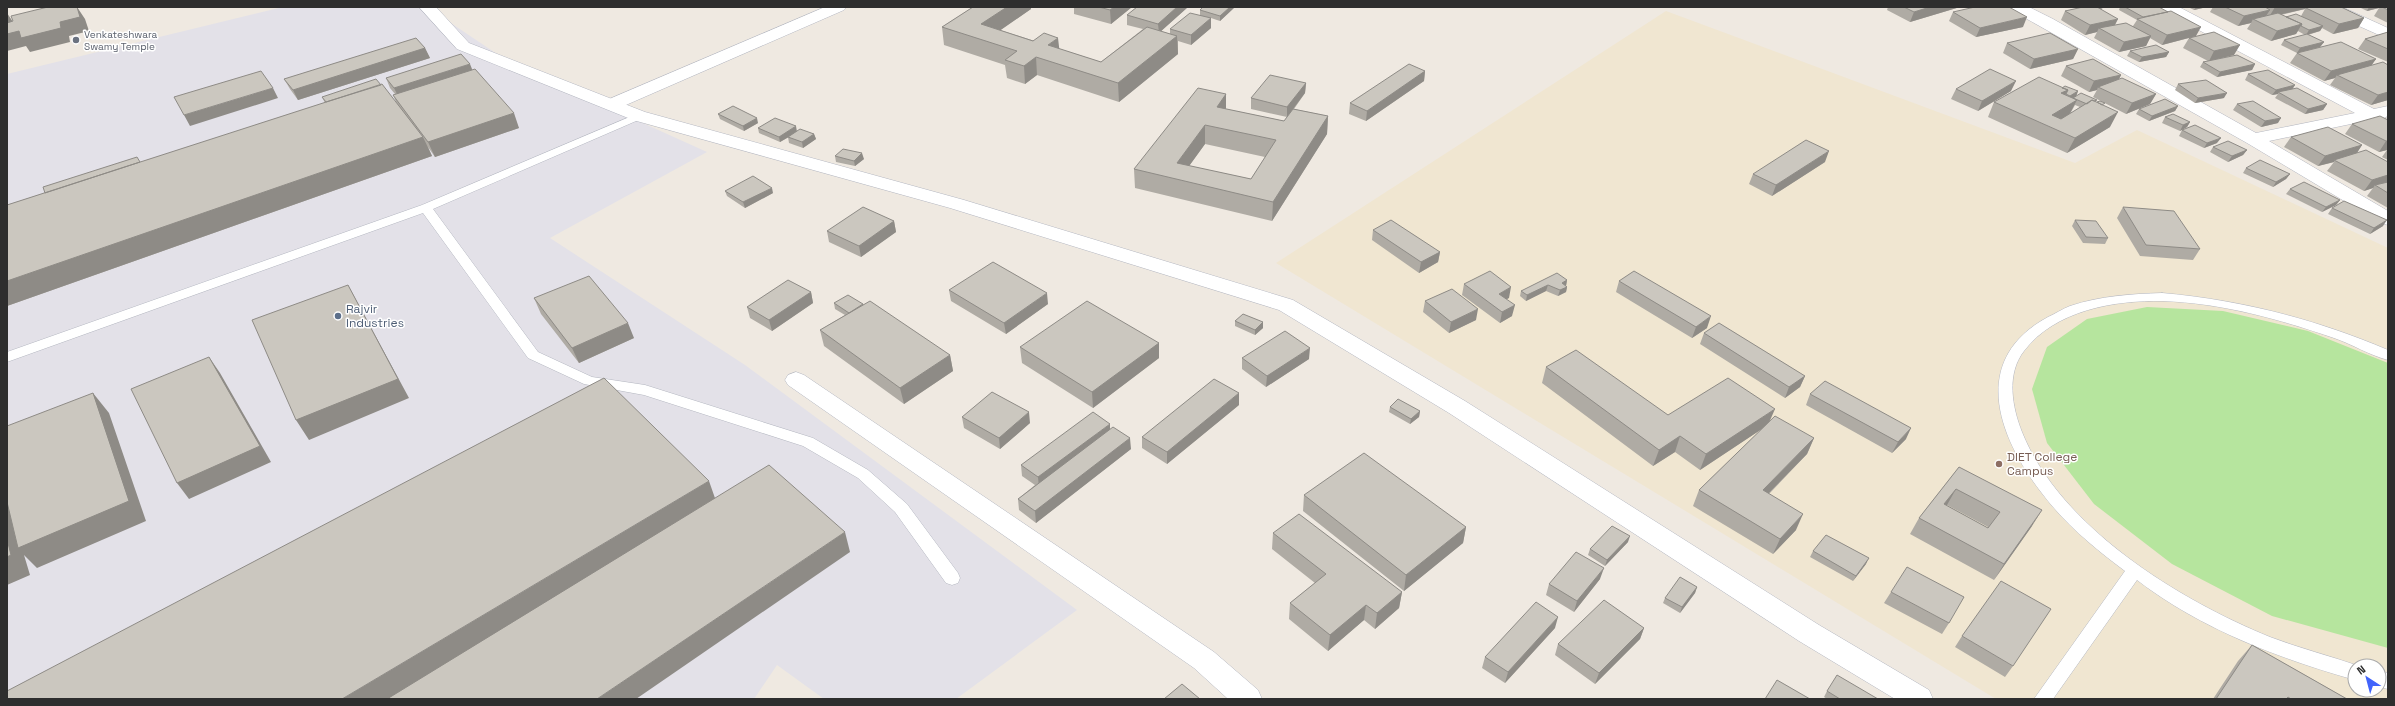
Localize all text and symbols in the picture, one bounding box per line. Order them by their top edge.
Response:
place label: Venkateshwara Swamy Temple [84,28,158,53]
marker: Venkateshwara Swamy Temple [71,35,81,45]
place label: Rajvir Industries [346,301,404,331]
marker: Rajvir Industries [333,311,343,321]
place label: DIET College Campus [2007,449,2077,479]
marker: DIET College Campus [1994,459,2004,469]
north arrow [2347,658,2387,698]
text: N [2354,662,2368,678]

